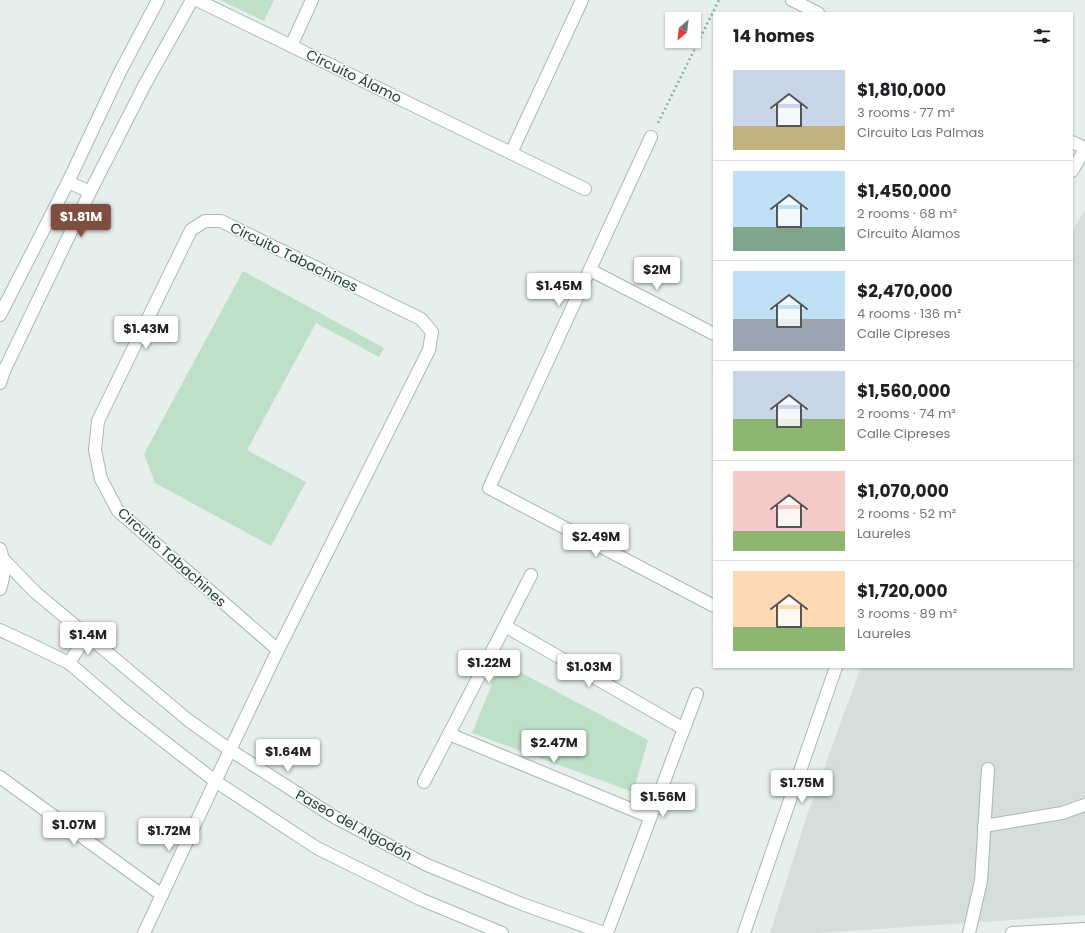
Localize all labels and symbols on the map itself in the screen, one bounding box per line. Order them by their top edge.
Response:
north arrow [665,12,701,48]
street label: Circuito Álamo [303,44,405,108]
pin: $1.81M [48,204,114,238]
street label: Circuito Tabachines [227,217,361,297]
pin: $2M [638,257,676,291]
pin: $1.45M [526,273,592,307]
pin: $1.43M [113,316,179,350]
street label: Circuito Tabachines [113,503,231,611]
pin: $2.49M [563,524,629,558]
pin: $1.4M [60,622,116,656]
pin: $1.22M [456,650,522,684]
pin: $1.03M [556,654,622,688]
pin: $2.47M [521,730,587,764]
pin: $1.64M [255,739,321,773]
pin: $1.75M [769,770,835,804]
pin: $1.56M [630,784,696,818]
street label: Paseo del Algodón [292,785,416,865]
pin: $1.07M [41,812,107,846]
pin: $1.72M [136,818,202,852]

